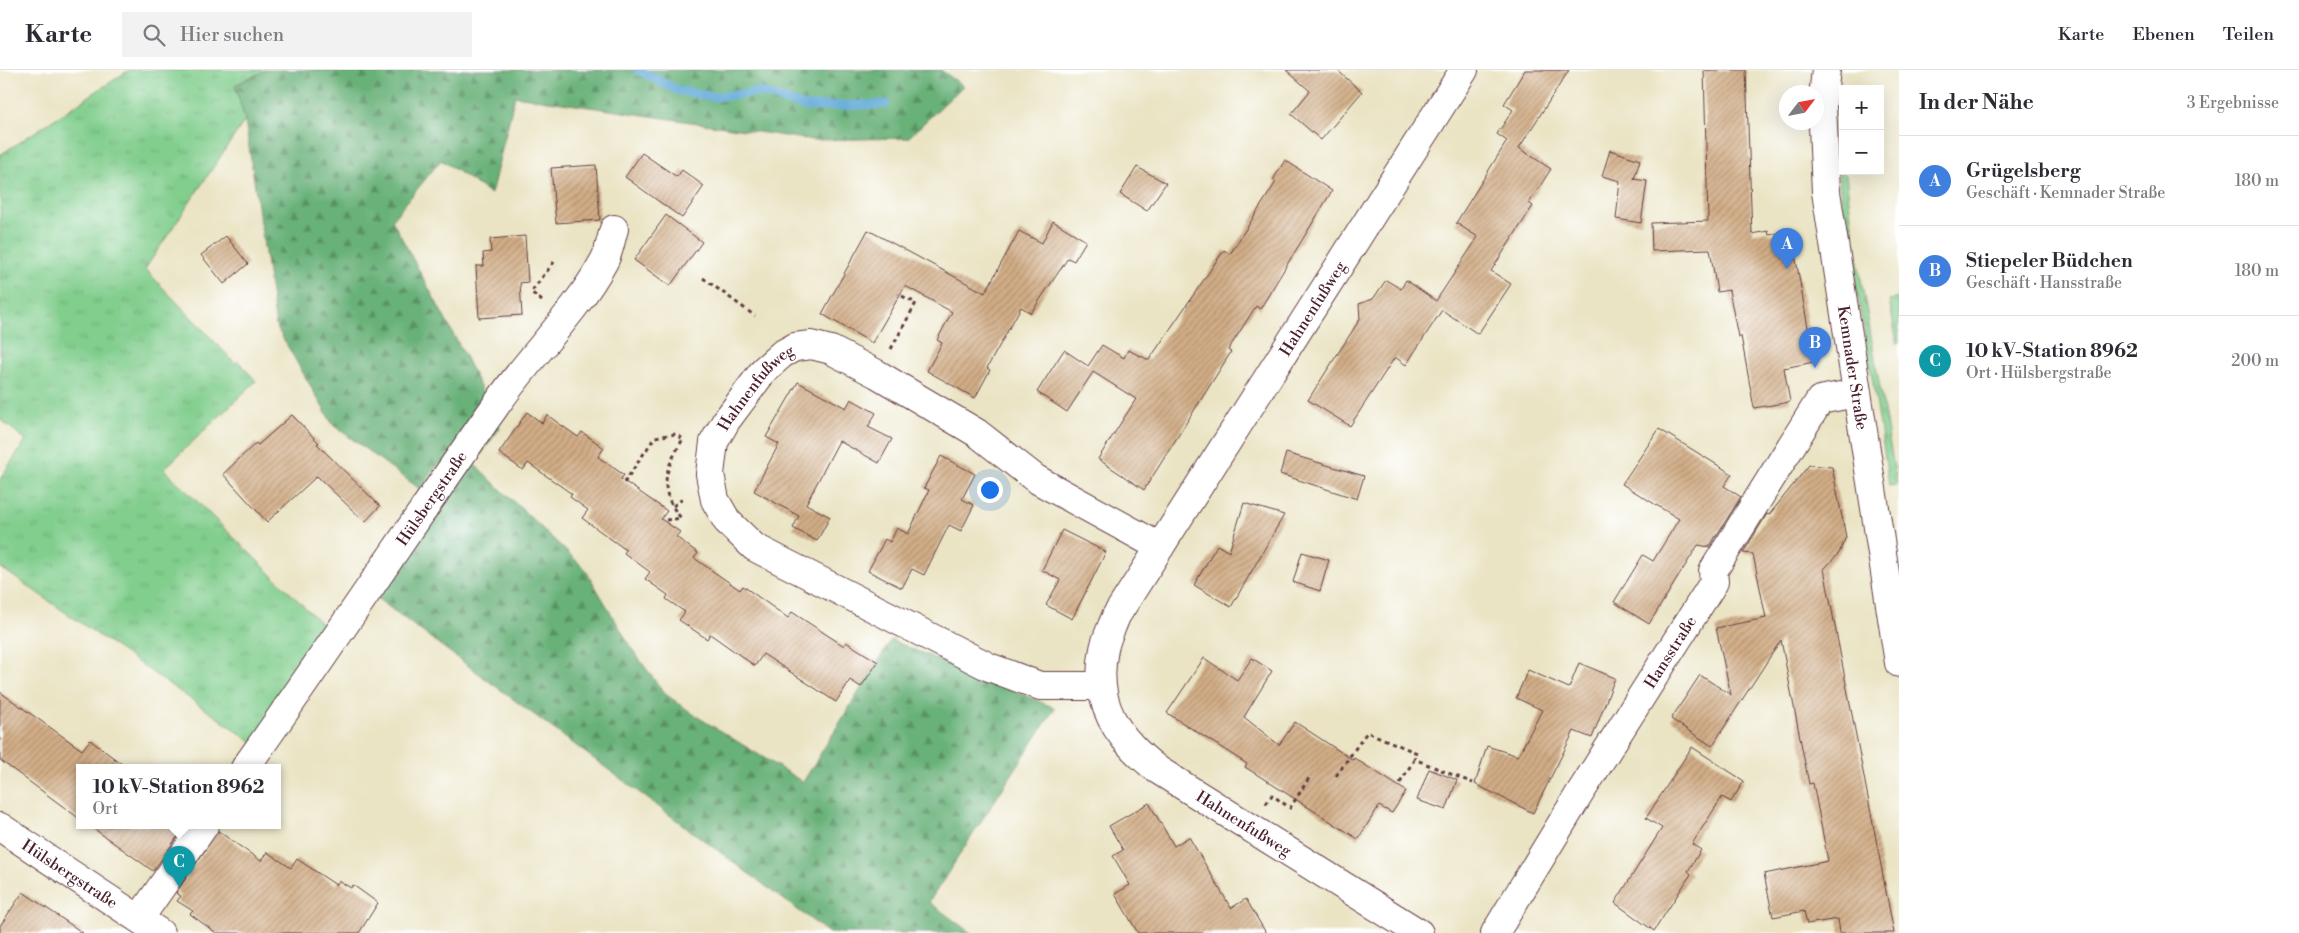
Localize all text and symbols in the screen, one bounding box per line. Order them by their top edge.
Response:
search box [122,12,472,57]
text: Karte [25,20,92,50]
icon: search [140,21,168,49]
text: Hier suchen [180,23,284,47]
text: Karte [2058,23,2104,46]
text: Ebenen [2132,23,2195,46]
text: Teilen [2223,23,2274,46]
north arrow [1779,85,1824,130]
map controls [1839,85,1884,175]
button: + [1839,85,1884,130]
text: In der Nähe [1919,90,2034,116]
text: 3 Ergebnisse [2187,93,2279,113]
button: − [1839,130,1884,175]
text: Grügelsberg [1966,159,2080,183]
text: A [1929,171,1941,191]
text: 180 m [2235,171,2279,191]
text: Geschäft · Kemnader Straße [1966,183,2165,203]
pin: A [1771,228,1803,269]
text: Stiepeler Büdchen [1966,249,2133,273]
street label: Hahnenfußweg [1275,257,1351,360]
text: B [1929,261,1941,281]
text: 180 m [2235,261,2279,281]
text: Geschäft · Hansstraße [1966,273,2122,293]
street label: Kemnader Straße [1833,304,1872,431]
pin: B [1799,327,1831,368]
text: 10 kV-Station 8962 [1966,339,2138,363]
street label: Hahnenfußweg [714,340,798,435]
text: C [1929,351,1941,371]
text: 200 m [2231,351,2279,371]
text: Ort · Hülsbergstraße [1966,363,2112,383]
street label: Hülsbergstraße [392,447,472,550]
your location [977,477,1003,503]
street label: Hansstraße [1640,612,1701,693]
popup [76,764,281,829]
text: 10 kV-Station 8962 [93,775,264,799]
street label: Hahnenfußweg [1192,787,1295,862]
text: Ort [93,799,118,819]
street label: Hülsbergstraße [18,835,121,913]
pin: C [163,846,195,887]

